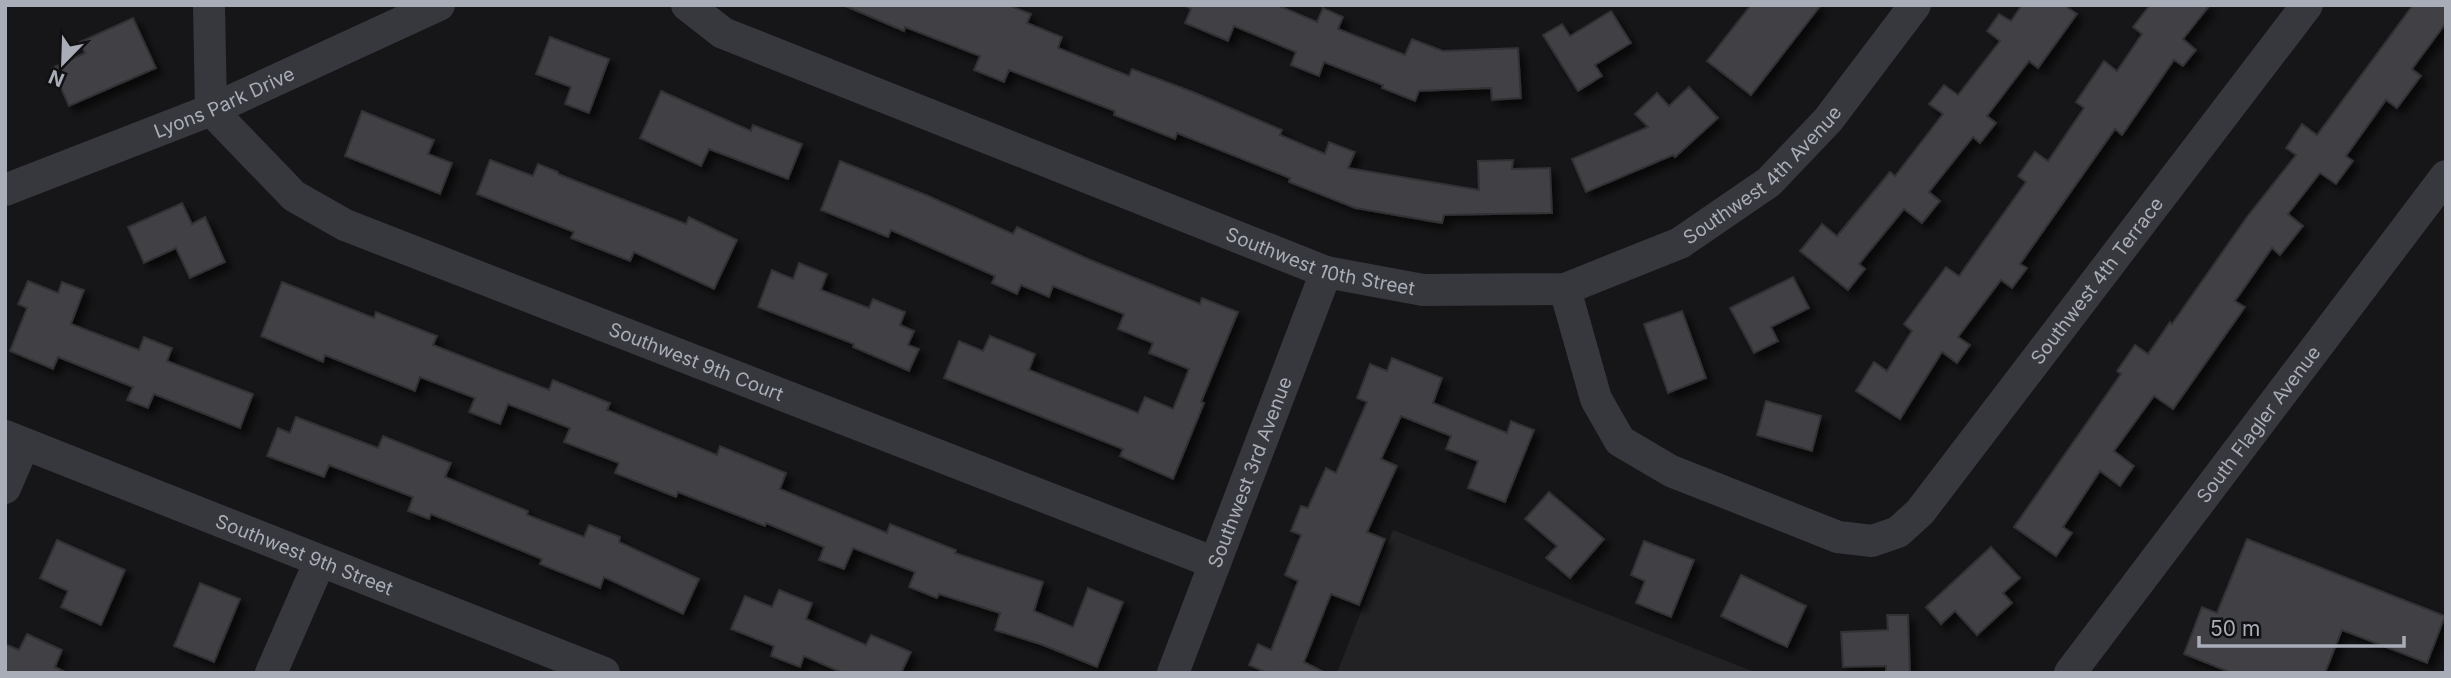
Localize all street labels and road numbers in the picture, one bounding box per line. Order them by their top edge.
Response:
street label: Lyons Park Drive [150,62,298,143]
street label: Southwest 4th Avenue [1679,101,1846,249]
street label: Southwest 4th Terrace [2025,192,2168,369]
street label: Southwest 10th Street [1223,222,1417,300]
street label: Southwest 9th Court [606,317,787,406]
street label: South Flagler Avenue [2192,341,2325,507]
street label: Southwest 3rd Avenue [1203,373,1296,571]
street label: Southwest 9th Street [212,509,396,600]

